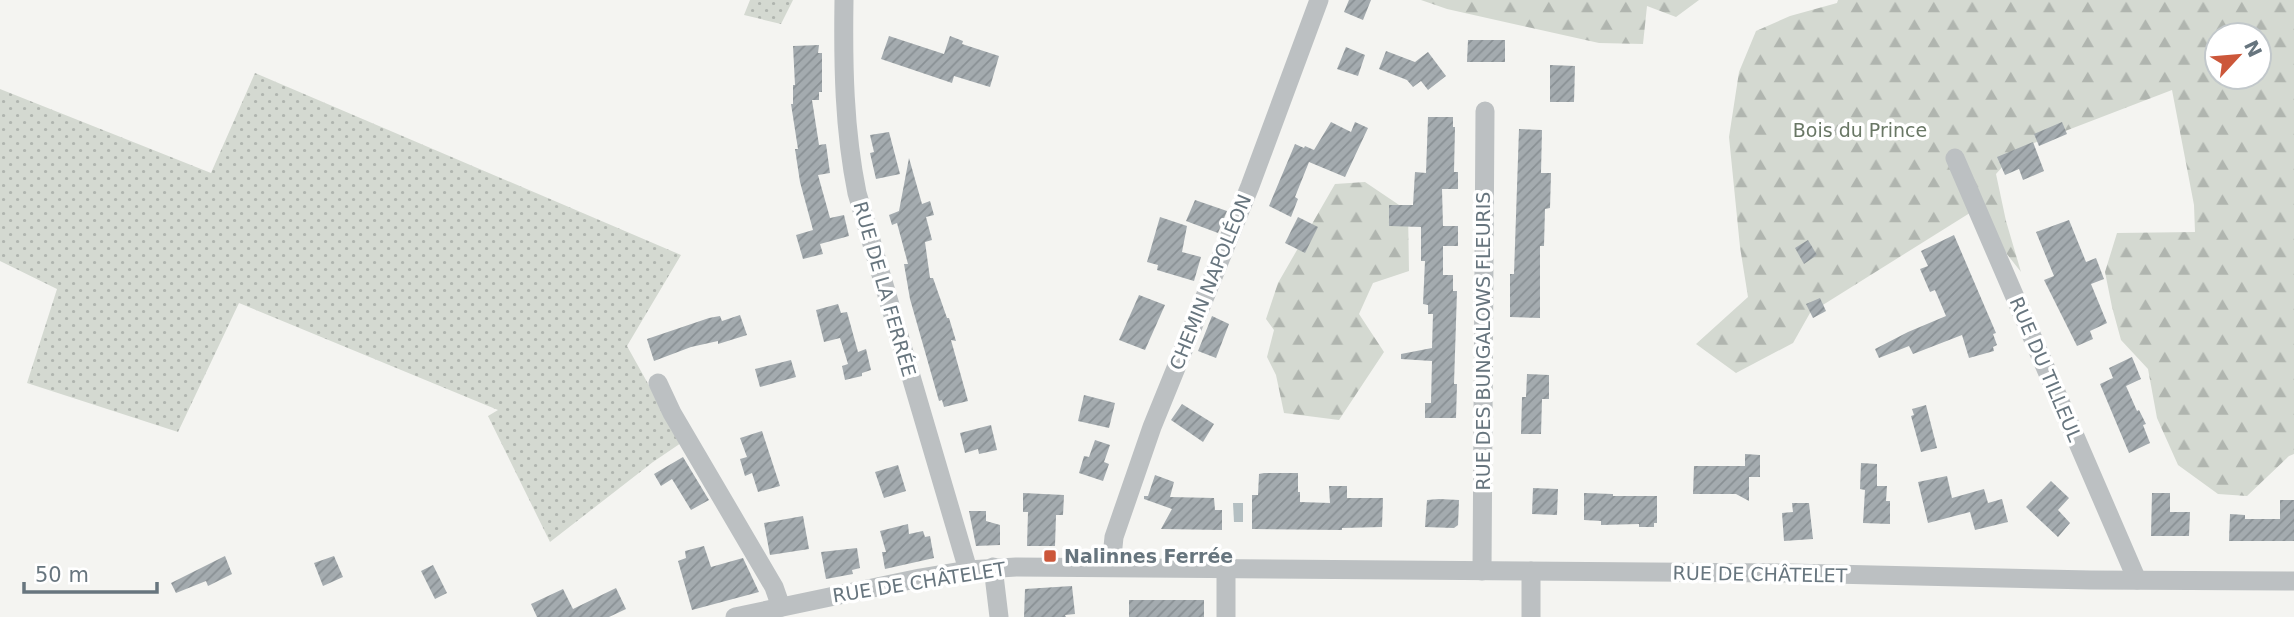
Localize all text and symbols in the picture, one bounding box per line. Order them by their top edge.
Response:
north arrow [2203,21,2273,91]
text: N [2240,37,2267,61]
park label: Bois du Prince [1793,119,1927,141]
street label: CHEMIN NAPOLÉON [1165,191,1255,373]
street label: RUE DES BUNGALOWS FLEURIS [1472,192,1494,490]
street label: RUE DE LA FERRÉE [849,199,921,379]
street label: RUE DU TILLEUL [2006,294,2086,445]
place label: Nalinnes Ferrée [1064,545,1233,567]
marker: Nalinnes Ferrée [1042,548,1058,564]
scale bar [24,550,158,594]
street label: RUE DE CHÂTELET [831,557,1007,607]
street label: RUE DE CHÂTELET [1672,561,1848,587]
text: 50 m [35,563,89,587]

